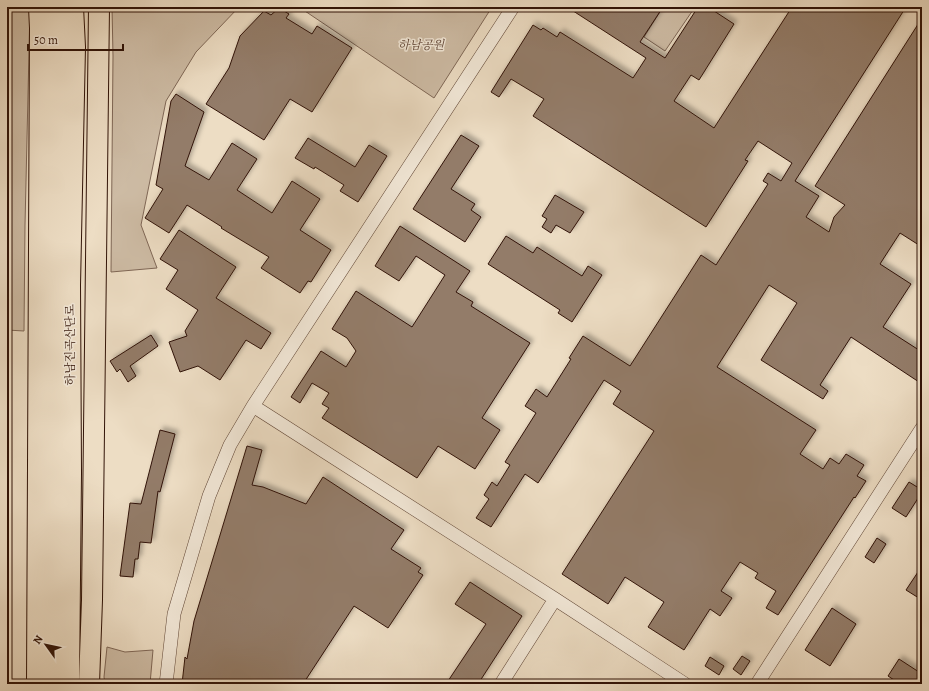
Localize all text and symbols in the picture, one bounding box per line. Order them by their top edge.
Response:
scale bar [28,26,123,52]
text: 50 m [34,32,58,48]
park label: 하남공원 [398,37,446,53]
street label: 하남진곡산단로 [62,304,78,386]
north arrow [26,625,66,665]
text: N [30,632,47,647]

